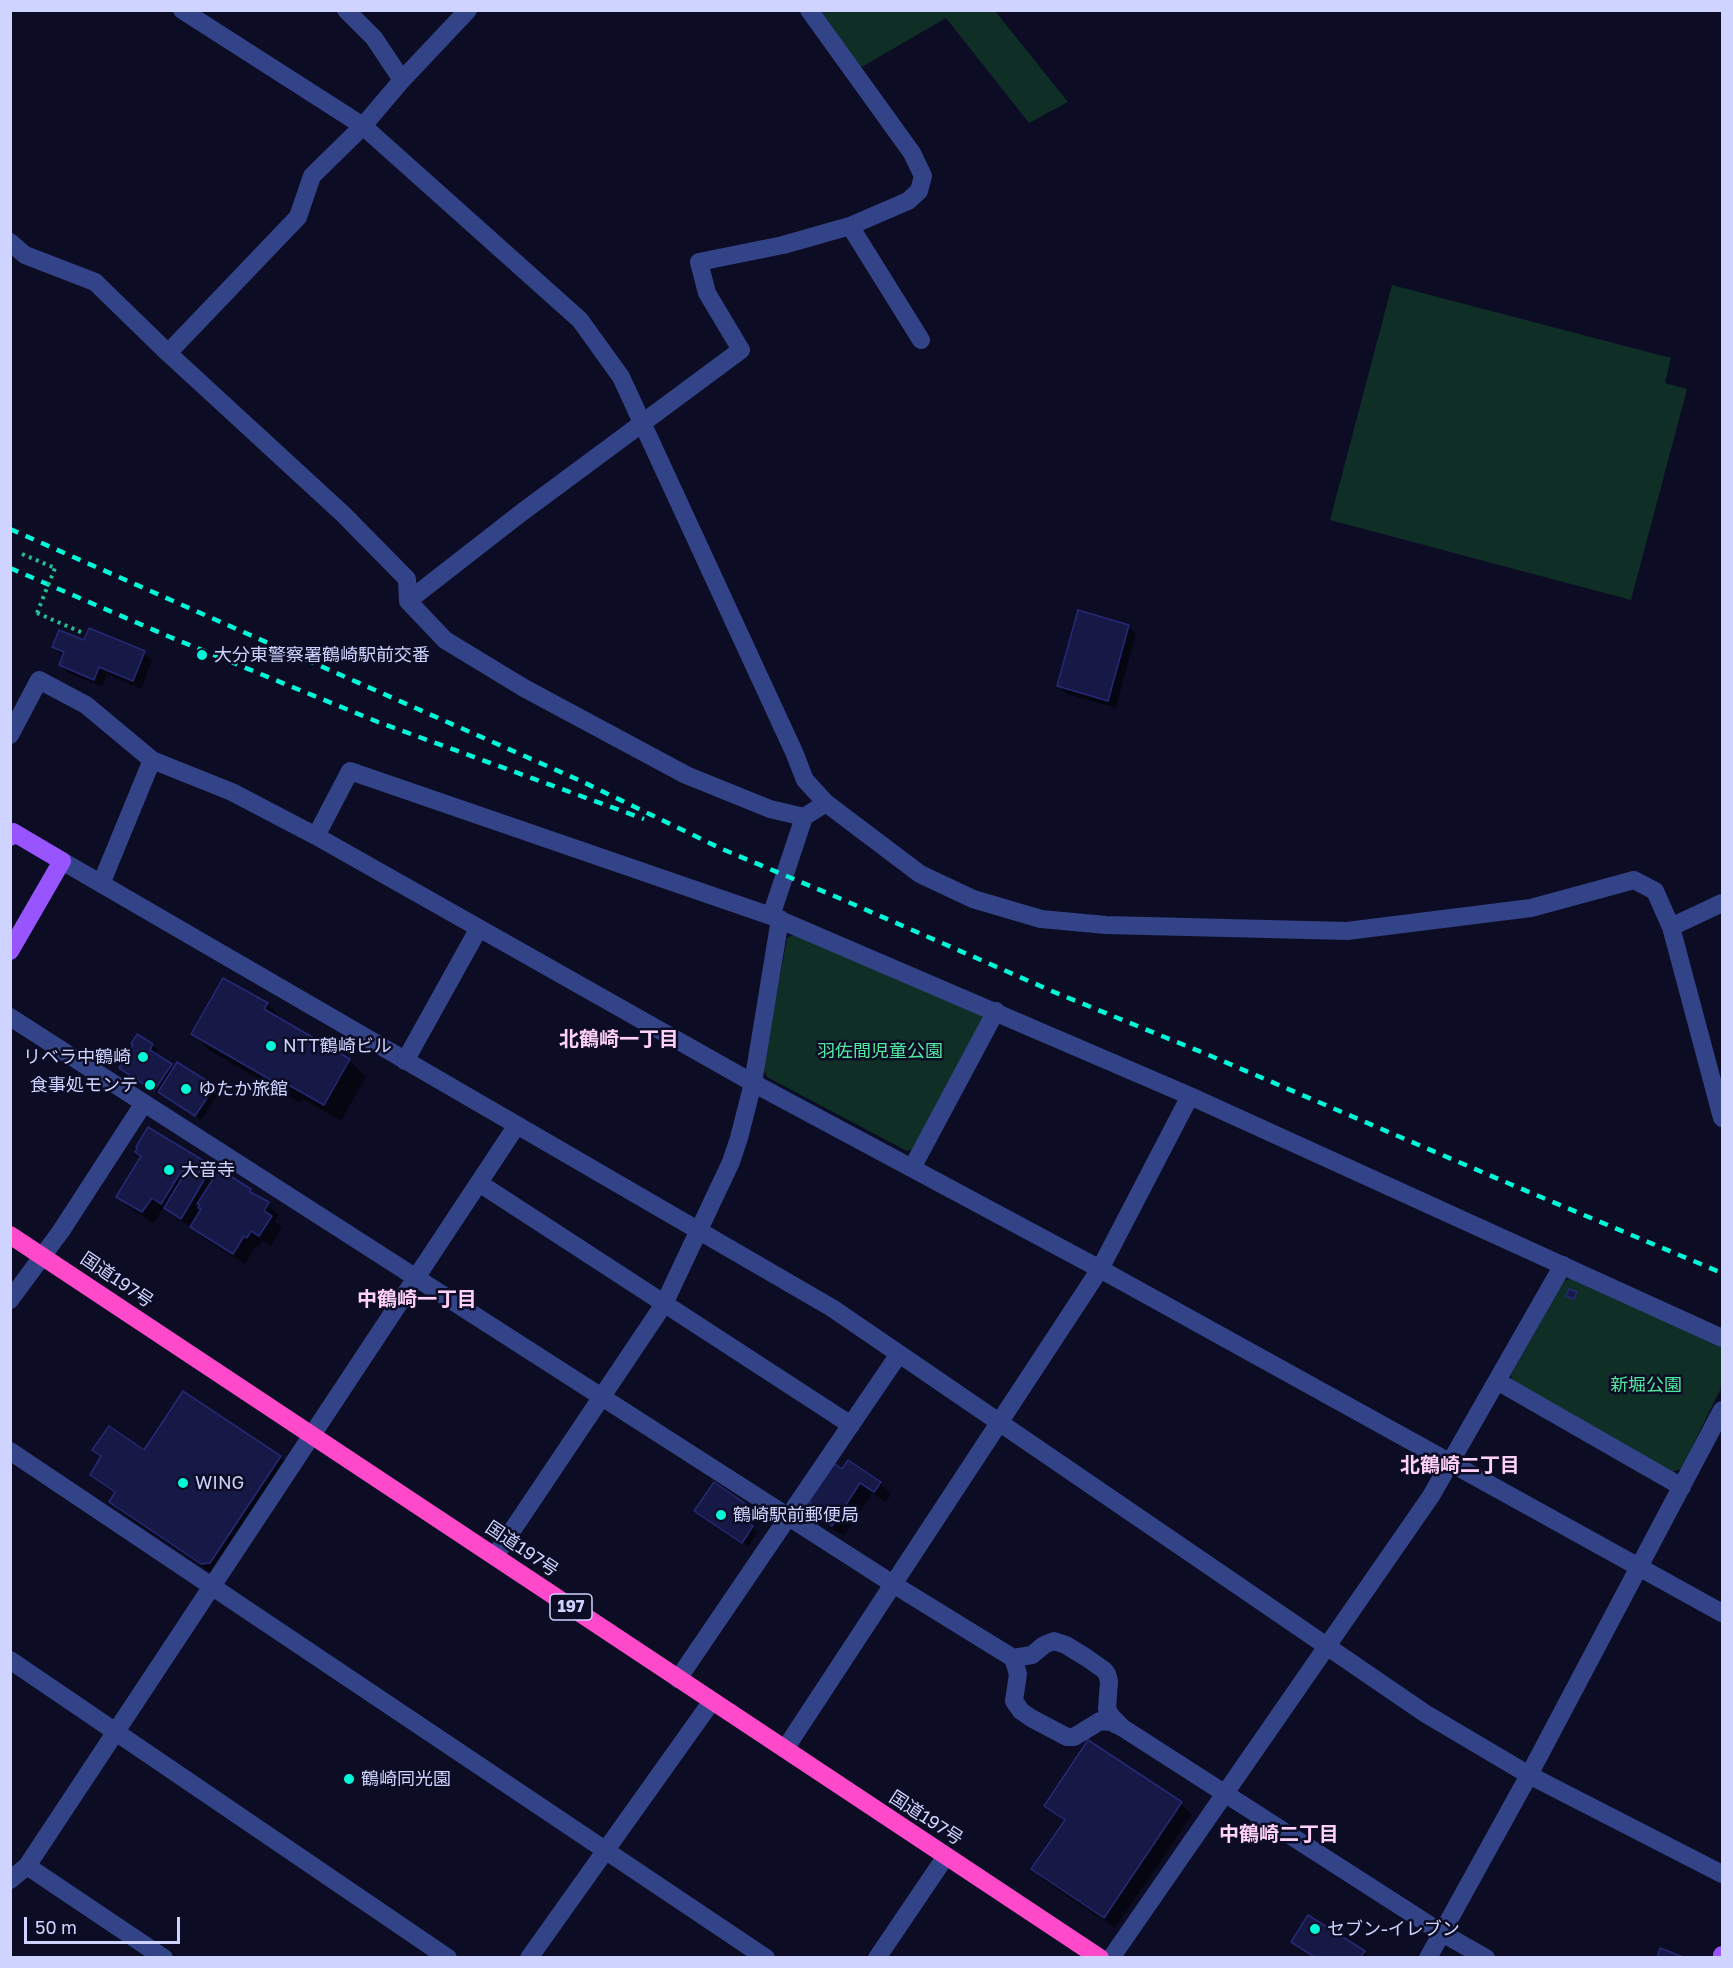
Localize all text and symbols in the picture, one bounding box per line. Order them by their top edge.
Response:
place label: 大分東警察署鶴崎駅前交番 [214,644,430,666]
marker: 大分東警察署鶴崎駅前交番 [195,648,209,662]
district label: 北鶴崎一丁目 [559,1028,679,1052]
place label: NTT鶴崎ビル [283,1035,392,1057]
marker: NTT鶴崎ビル [264,1039,278,1053]
park label: 羽佐間児童公園 [817,1040,943,1062]
place label: リベラ中鶴崎 [23,1046,131,1068]
marker: リベラ中鶴崎 [136,1050,150,1064]
place label: 食事処モンテ [30,1074,138,1096]
marker: 食事処モンテ [143,1078,157,1092]
place label: ゆたか旅館 [198,1078,288,1100]
marker: ゆたか旅館 [179,1082,193,1096]
place label: 大音寺 [181,1159,235,1181]
marker: 大音寺 [162,1163,176,1177]
street label: 国道197号 [76,1248,158,1312]
district label: 中鶴崎一丁目 [357,1288,477,1312]
park label: 新堀公園 [1610,1374,1682,1396]
district label: 北鶴崎二丁目 [1400,1454,1520,1478]
place label: WING [195,1472,244,1494]
marker: WING [176,1476,190,1490]
place label: 鶴崎駅前郵便局 [733,1504,859,1526]
marker: 鶴崎駅前郵便局 [714,1508,728,1522]
street label: 国道197号 [481,1517,563,1581]
road number: 197 [550,1594,592,1620]
place label: 鶴崎同光園 [361,1768,451,1790]
marker: 鶴崎同光園 [342,1772,356,1786]
street label: 国道197号 [885,1786,967,1850]
district label: 中鶴崎二丁目 [1219,1823,1339,1847]
scale bar [27,1905,183,1943]
text: 50 m [35,1916,77,1938]
place label: セブン-イレブン [1327,1918,1460,1940]
marker: セブン-イレブン [1308,1922,1322,1936]

